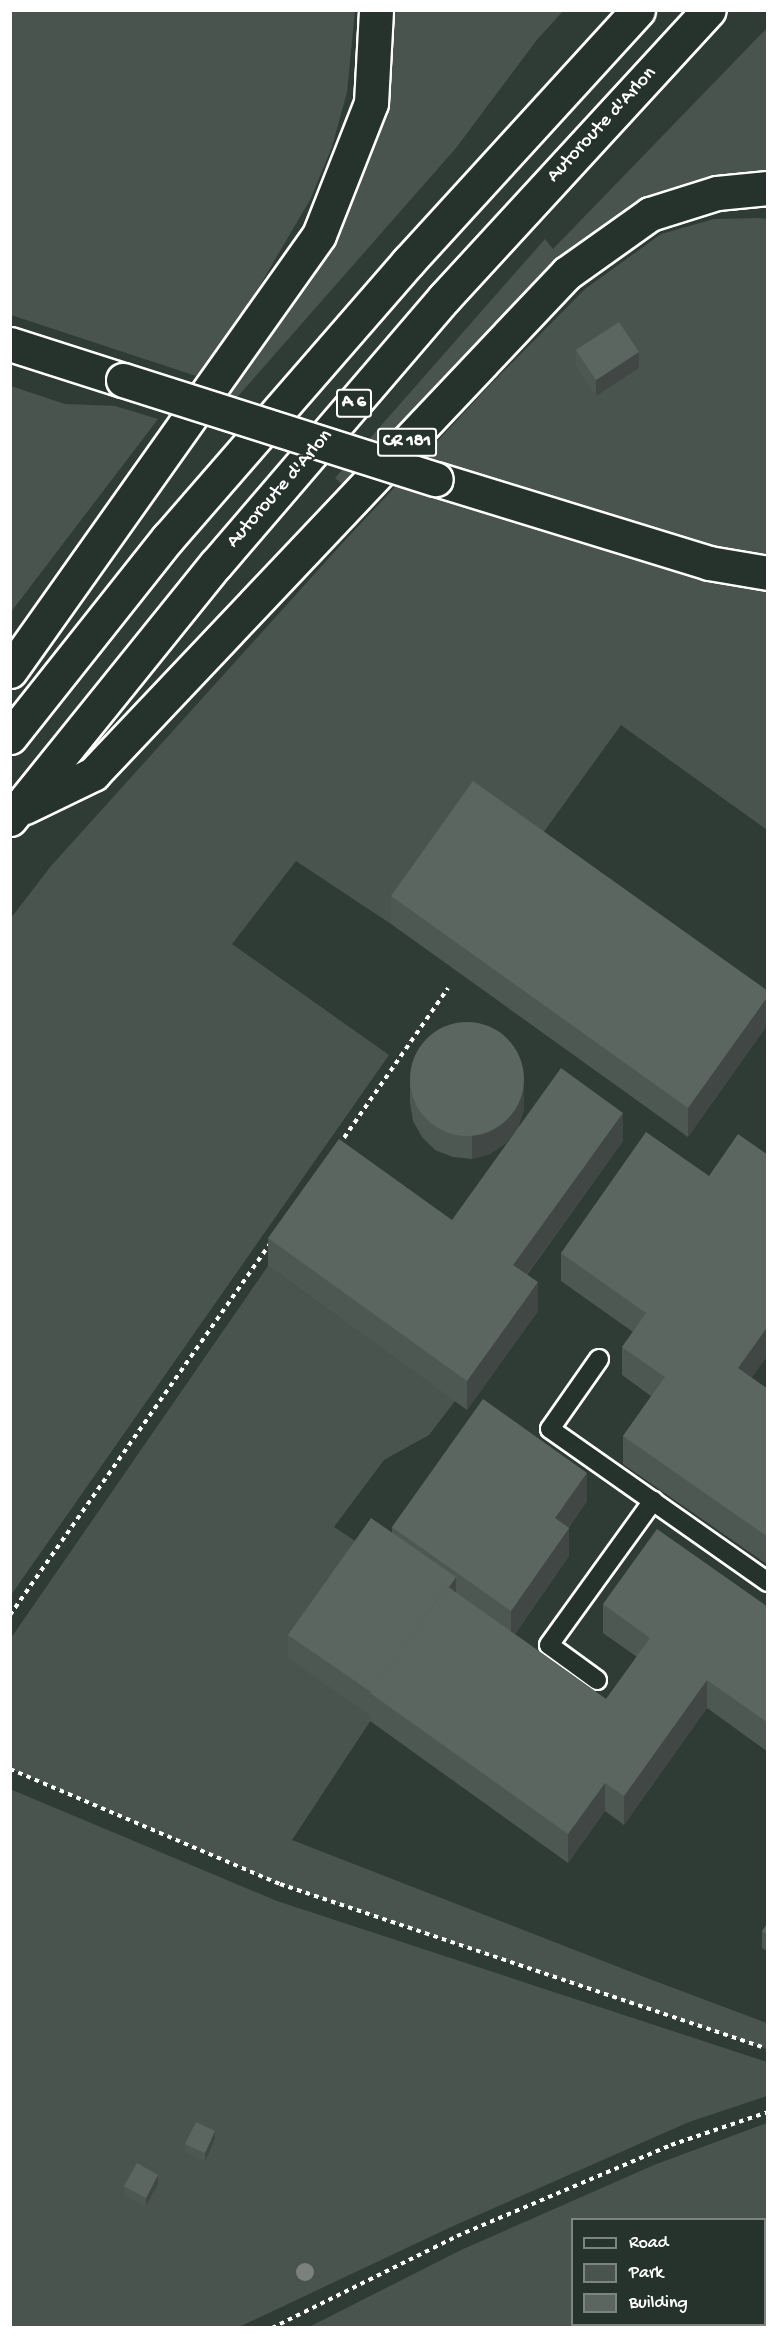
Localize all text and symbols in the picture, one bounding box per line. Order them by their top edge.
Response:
street label: Autoroute d'Arlon [542,62,662,188]
road number: A 6 [334,388,374,418]
street label: Autoroute d'Arlon [222,425,338,553]
road number: CR 181 [377,427,437,457]
legend [571,2218,766,2326]
text: Road [629,2233,668,2254]
text: Park [629,2263,663,2284]
text: Building [629,2293,688,2314]

